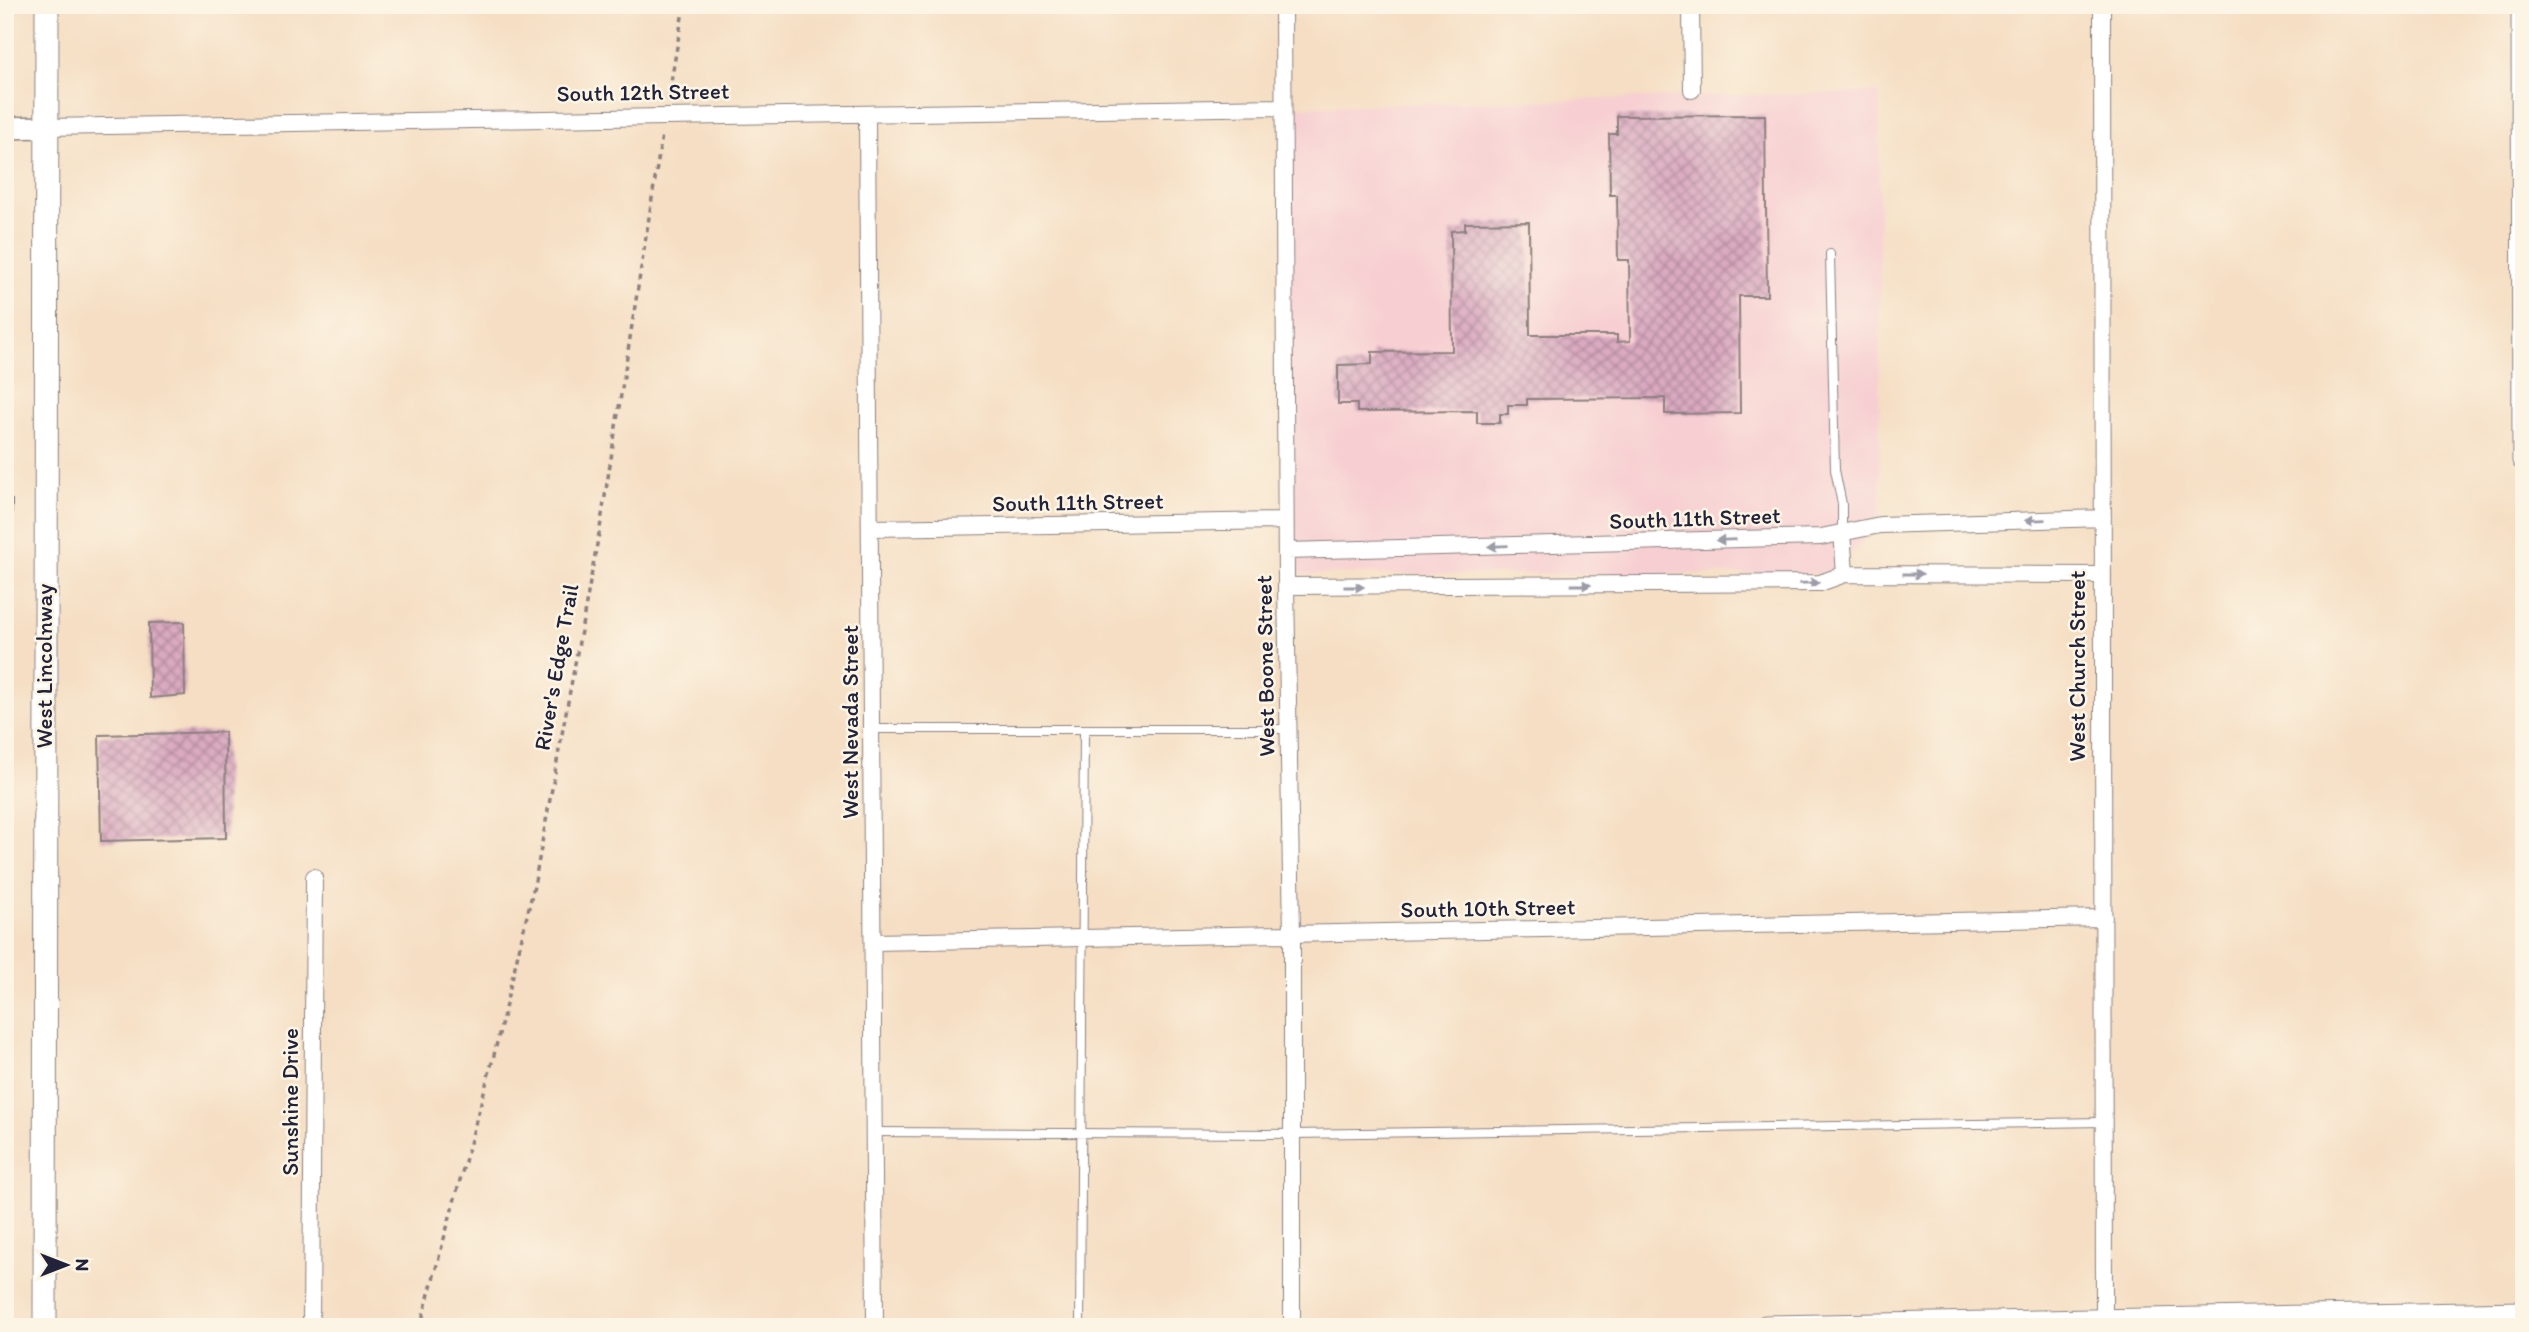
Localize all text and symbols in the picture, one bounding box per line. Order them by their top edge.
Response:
street label: South 12th Street [556,76,730,108]
street label: South 11th Street [992,487,1164,517]
street label: South 11th Street [1609,501,1781,535]
one-way arrow [2024,514,2046,526]
one-way arrow [1714,534,1736,546]
one-way arrow [1487,540,1509,552]
one-way arrow [1902,568,1924,580]
street label: West Church Street [2063,570,2091,762]
street label: West Boone Street [1249,574,1281,757]
one-way arrow [1798,577,1820,588]
one-way arrow [1571,579,1593,591]
street label: River's Edge Trail [528,581,585,753]
one-way arrow [1343,581,1365,593]
street label: West Lincolnway [30,583,58,748]
street label: West Nevada Street [836,625,864,819]
street label: South 10th Street [1400,892,1576,924]
street label: Sunshine Drive [276,1028,304,1176]
north arrow [32,1230,102,1300]
text: N [71,1259,94,1271]

